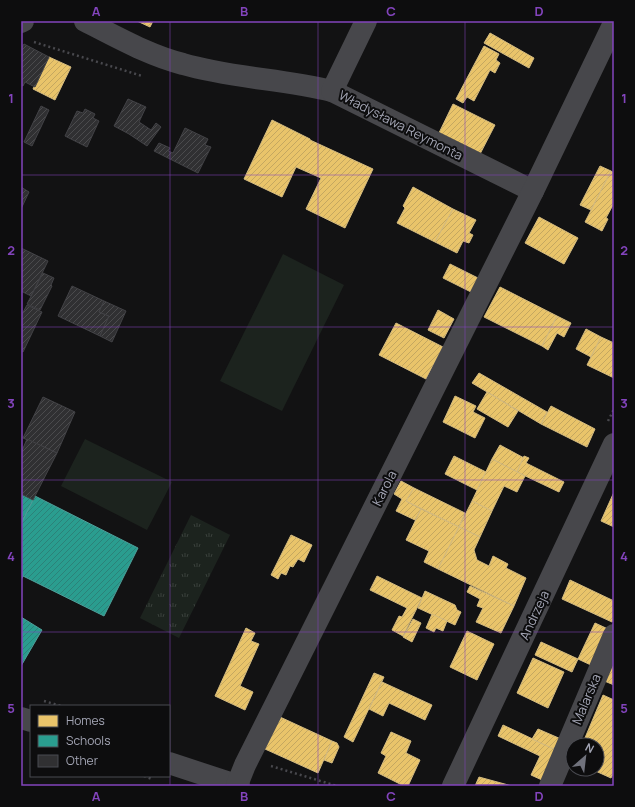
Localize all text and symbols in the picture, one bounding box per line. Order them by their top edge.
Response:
text: A [92,2,101,20]
text: B [240,2,248,20]
text: C [386,2,396,20]
text: D [534,2,544,20]
street label: Władysława Reymonta [336,86,466,164]
text: 1 [8,89,14,107]
text: 1 [621,89,627,107]
text: 2 [7,241,15,259]
text: 2 [620,241,628,259]
text: 3 [7,394,15,412]
text: 3 [620,394,628,412]
street label: Karola [367,467,401,509]
text: 4 [7,547,15,565]
text: 4 [620,547,628,565]
street label: Andrzeja [515,587,553,643]
street label: Malarska [567,671,605,727]
text: 5 [7,699,15,717]
text: 5 [620,699,628,717]
legend [30,705,170,777]
text: Homes [66,712,105,729]
text: Schools [66,732,110,749]
north arrow [565,737,605,777]
text: N [583,739,597,756]
text: Other [66,752,99,769]
text: A [92,787,101,805]
text: B [240,787,248,805]
text: C [386,787,396,805]
text: D [534,787,544,805]

